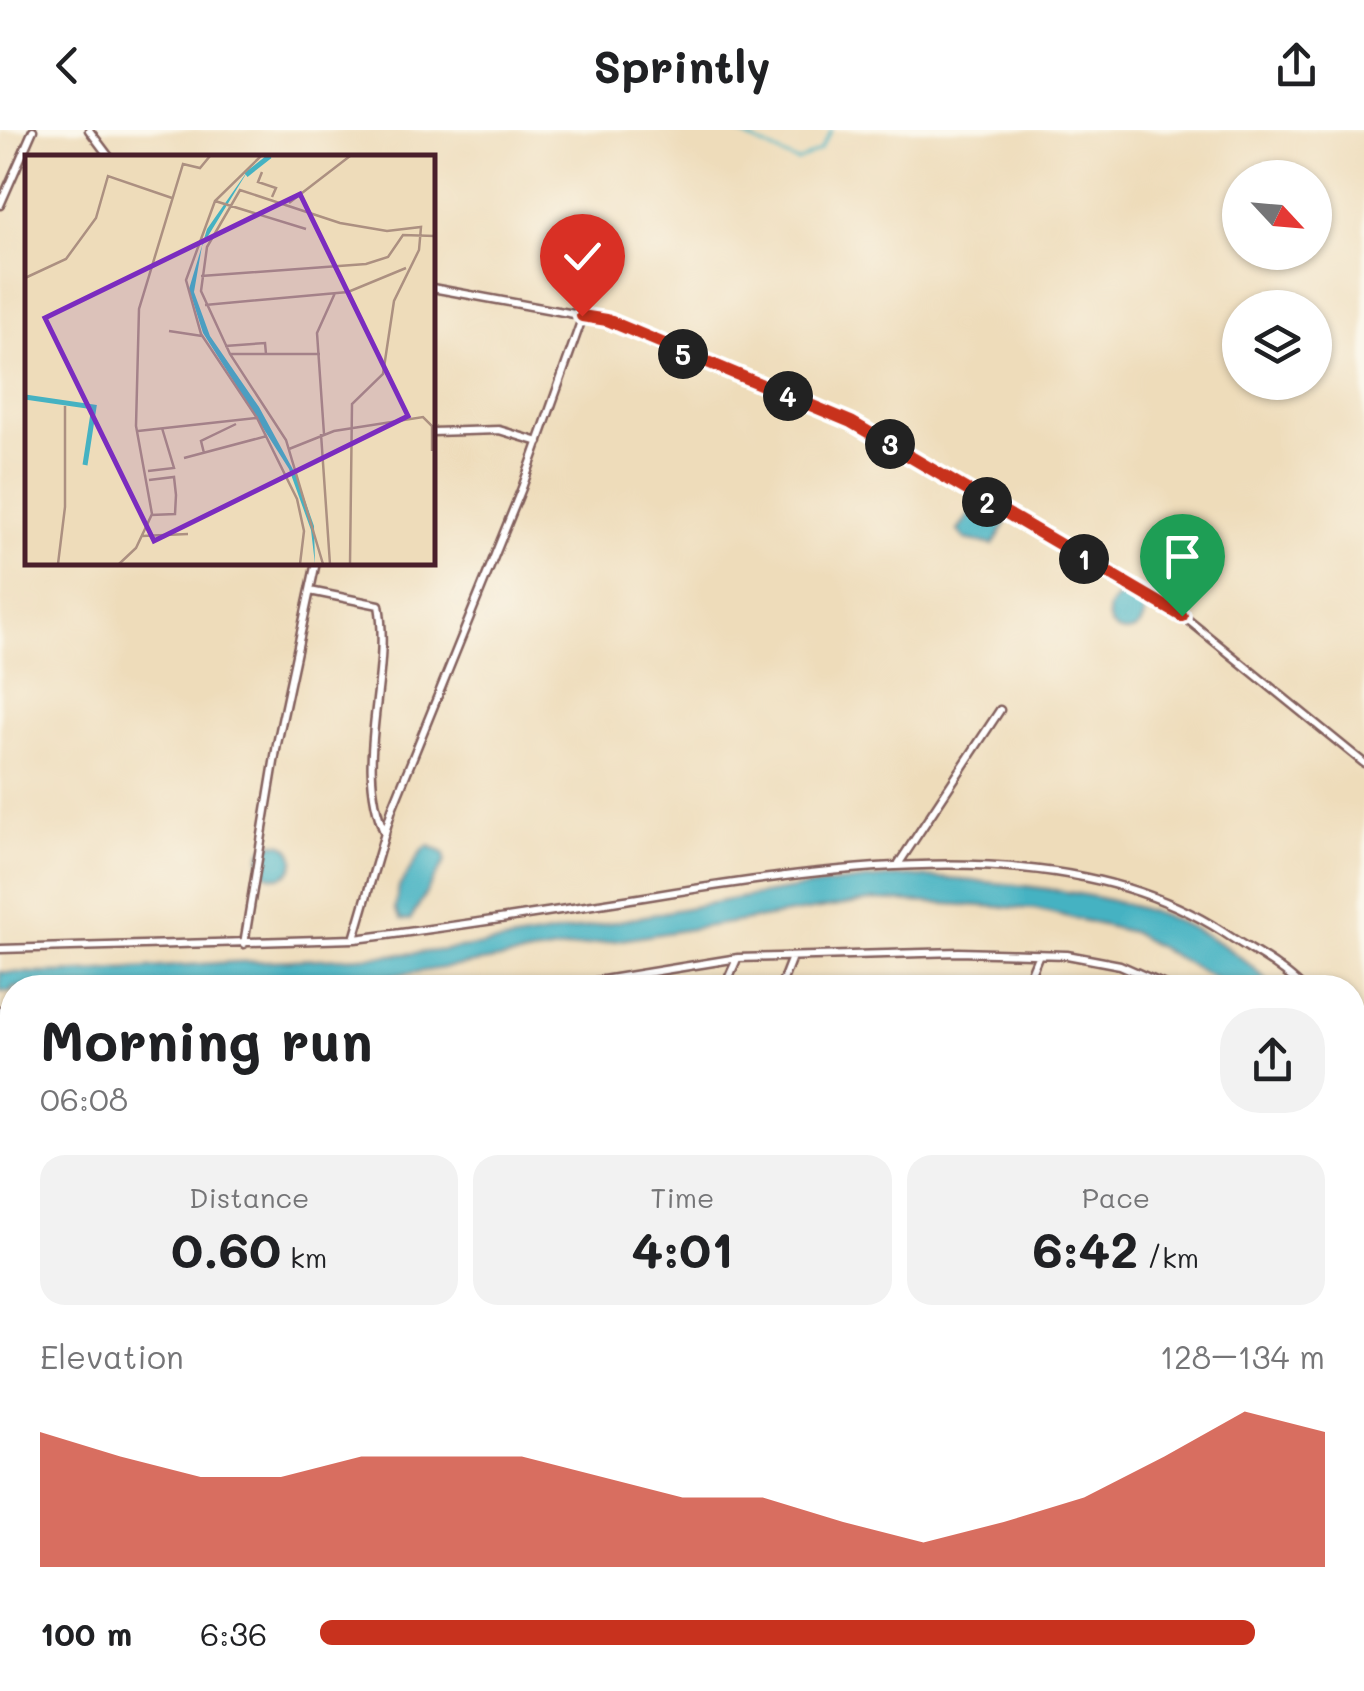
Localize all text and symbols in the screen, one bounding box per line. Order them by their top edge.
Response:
text: Sprintly [593,36,771,94]
icon: back [40,38,95,93]
icon: share [1269,38,1324,93]
inset map [25,155,435,565]
north arrow [1222,160,1332,270]
map controls [1222,160,1332,400]
pin [540,214,625,317]
icon: check [555,229,610,284]
button: layers [1222,290,1332,400]
pin: 5 [658,329,708,379]
text: 5 [675,336,691,372]
pin: 4 [763,371,813,421]
text: 4 [779,378,797,414]
pin: 3 [865,419,915,469]
text: 3 [882,426,898,462]
pin: 2 [962,477,1012,527]
text: 2 [979,484,995,520]
pin [1140,514,1225,617]
icon: arrive [1155,529,1210,584]
pin: 1 [1059,534,1109,584]
text: 1 [1078,541,1090,577]
text: Morning run [40,1003,373,1075]
button: share [1220,1008,1325,1113]
text: 06:08 [40,1077,128,1119]
text: Distance [189,1179,309,1215]
text: Time [651,1179,714,1215]
text: Pace [1082,1179,1150,1215]
text: 0.60 [171,1215,281,1281]
text: 4:01 [632,1215,733,1281]
text: 6:42 [1033,1215,1138,1281]
text: km [281,1239,327,1275]
text: /km [1138,1239,1199,1275]
text: Elevation [40,1335,184,1377]
text: 128–134 m [1160,1335,1325,1377]
text: 100 m [40,1612,132,1654]
text: 6:36 [200,1612,267,1654]

